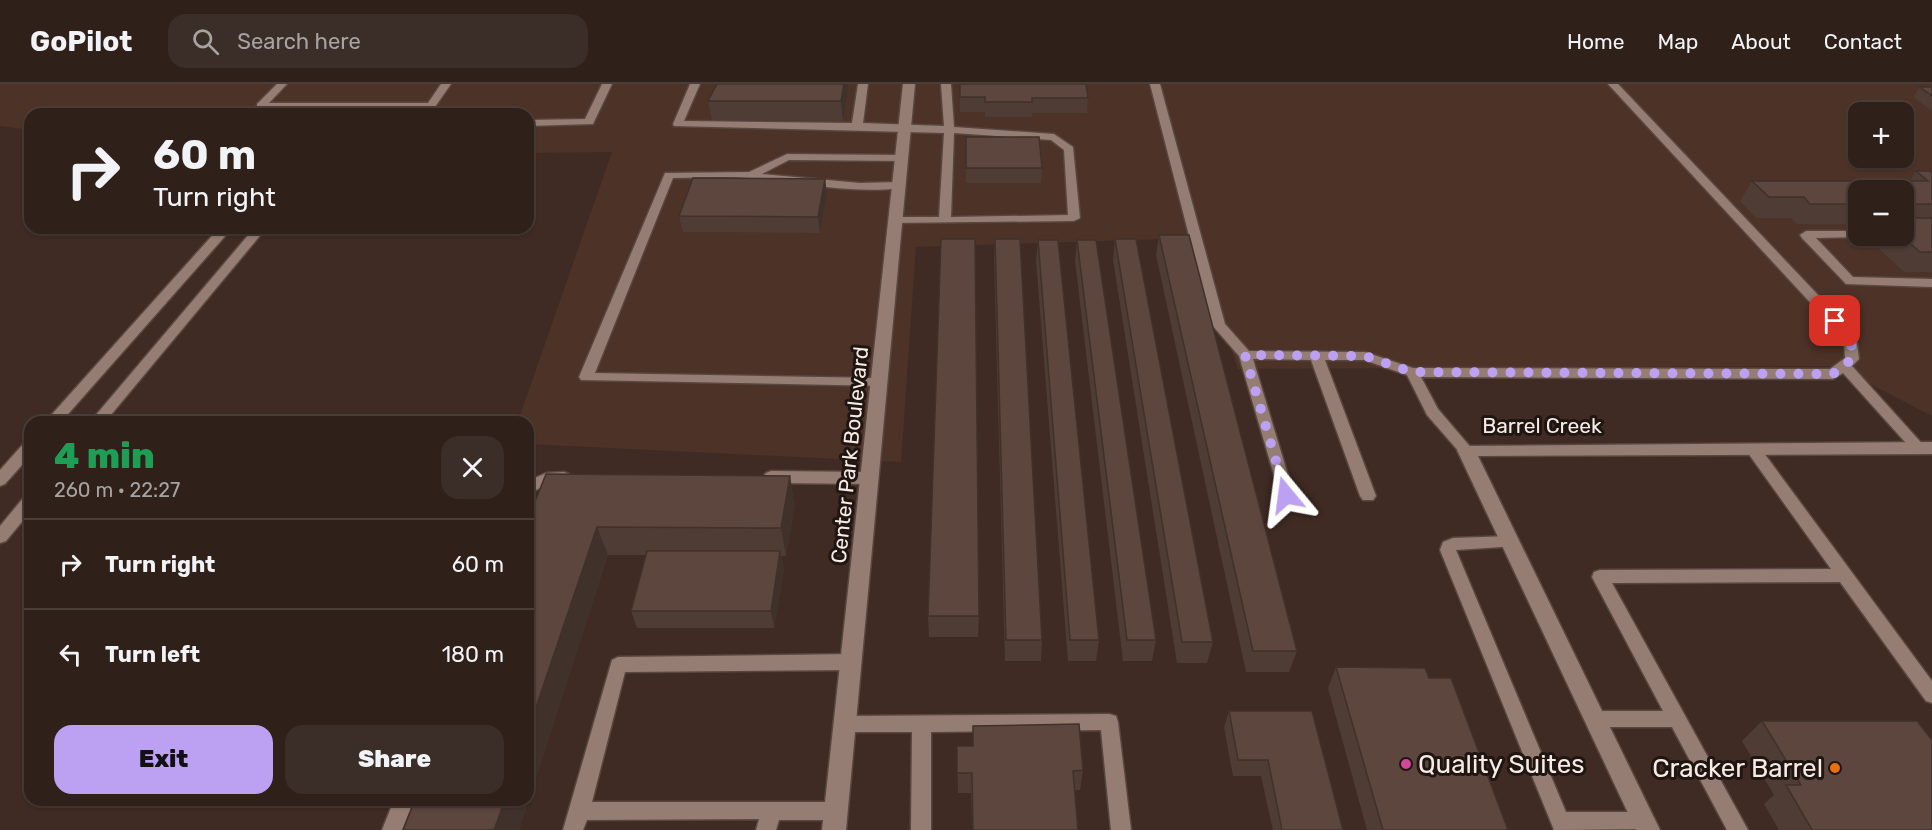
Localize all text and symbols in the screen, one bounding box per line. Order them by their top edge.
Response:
search box [168,14,588,68]
text: GoPilot [30,25,132,58]
icon: search [189,25,222,58]
text: Search here [237,28,361,55]
text: Home [1567,29,1624,54]
text: Map [1657,29,1698,54]
text: About [1731,29,1791,54]
text: Contact [1824,29,1902,54]
map controls [1848,102,1914,246]
button: + [1848,102,1914,168]
text: 60 m [153,130,256,180]
icon: right [54,132,132,210]
button: − [1848,180,1914,246]
text: Turn right [153,181,276,213]
pin [1809,295,1860,346]
icon: arrive [1818,304,1851,337]
street label: Center Park Boulevard [826,345,873,565]
street label: Barrel Creek [1482,413,1602,438]
text: 4 min [54,434,155,477]
button: close [441,436,504,499]
position arrow [1254,463,1318,527]
text: 260 m · 22:27 [54,478,180,502]
icon: right [54,548,87,581]
text: Turn right [105,551,215,578]
text: 60 m [452,551,504,578]
icon: left [54,638,87,671]
text: Turn left [105,641,200,668]
text: 180 m [442,641,504,668]
button: Exit [54,725,273,794]
button: Share [285,725,504,794]
place label: Quality Suites [1418,749,1585,780]
place label: Cracker Barrel [1652,753,1823,784]
marker: Quality Suites [1399,757,1413,771]
marker: Cracker Barrel [1828,761,1842,775]

